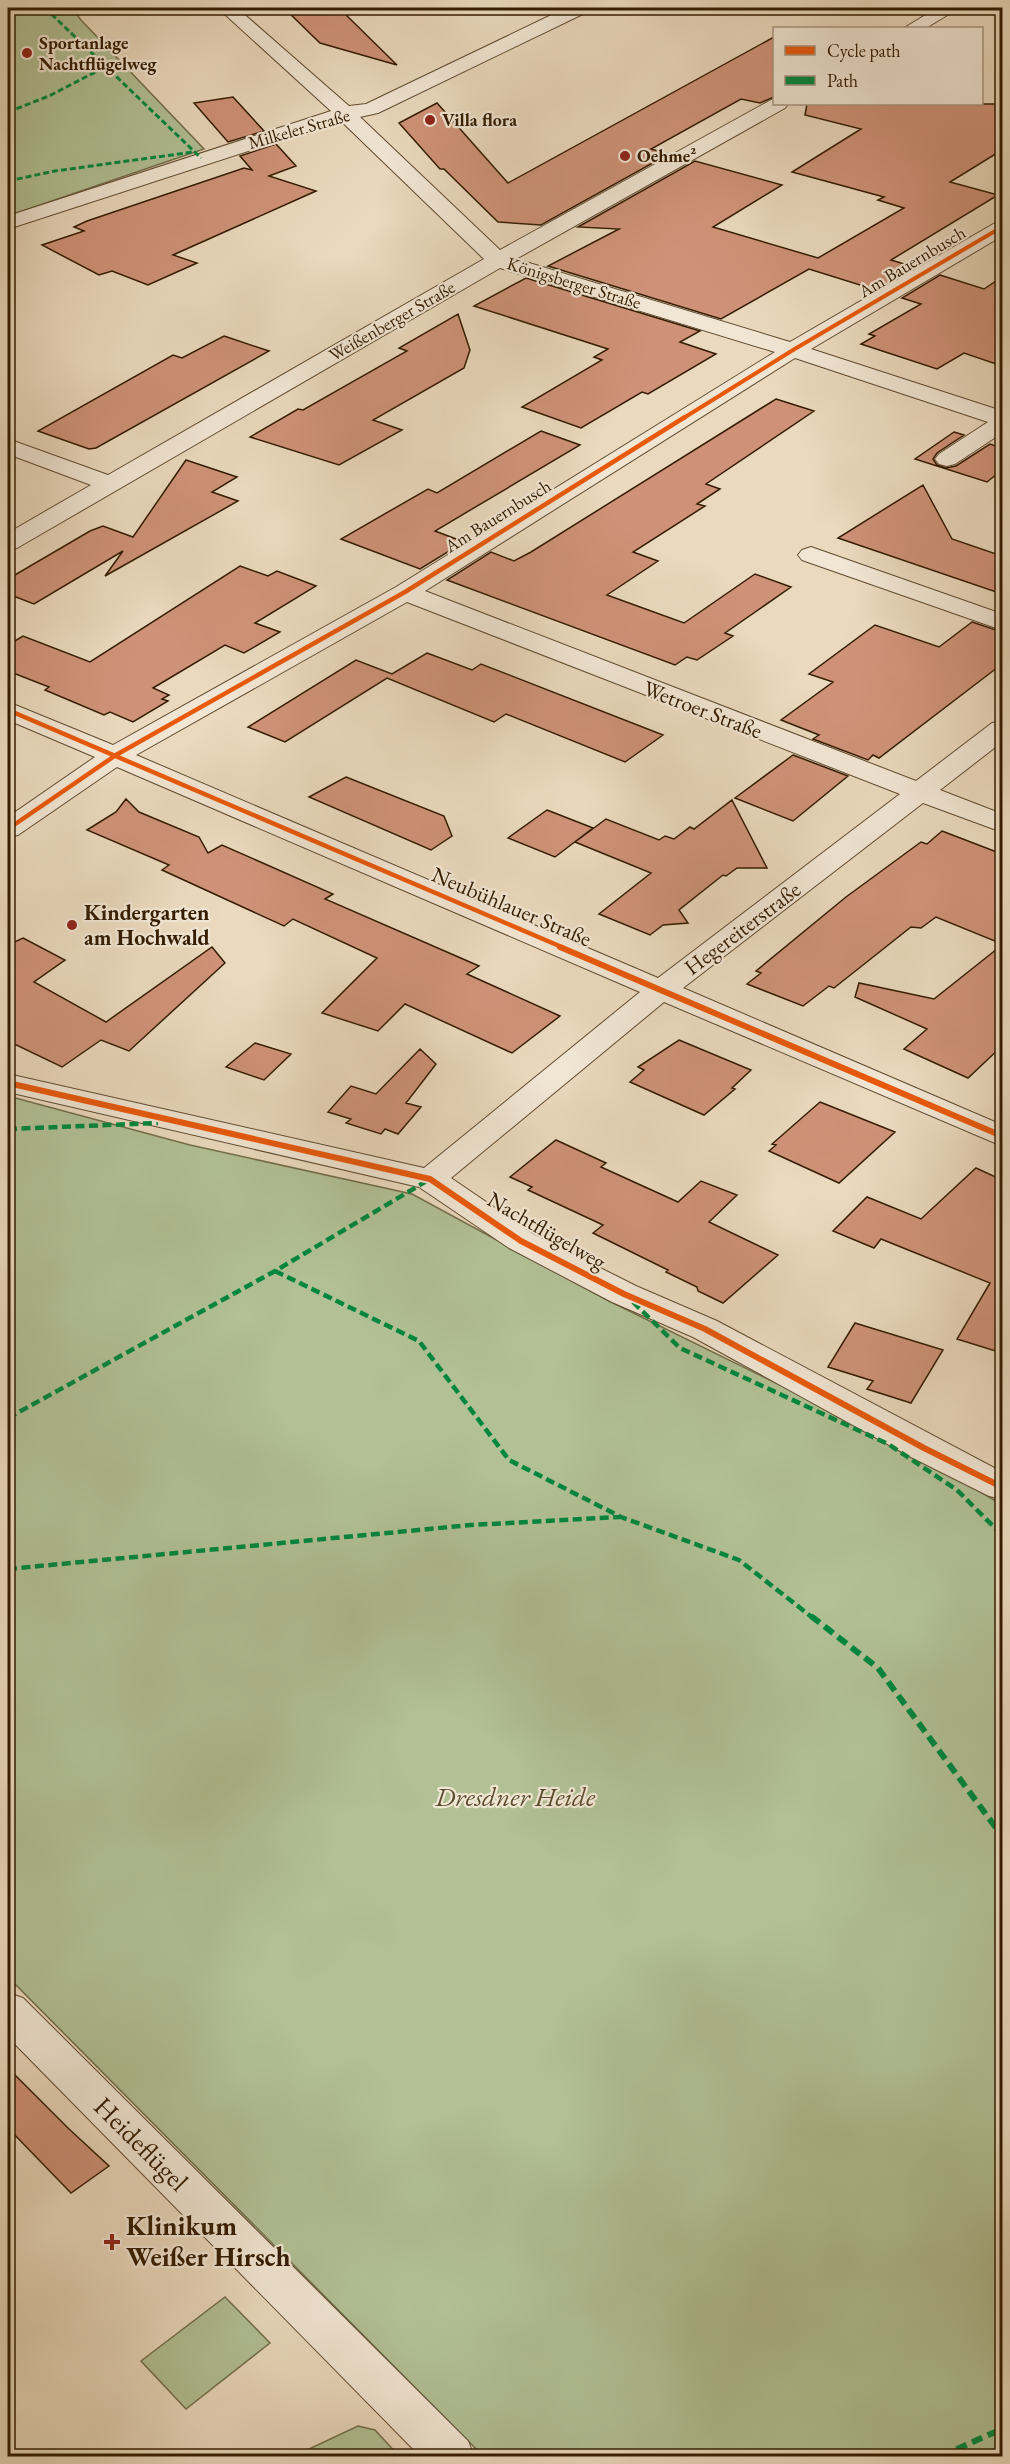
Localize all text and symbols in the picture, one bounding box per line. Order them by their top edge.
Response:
legend [773,27,983,105]
place label: Sportanlage Nachtflügelweg [39,31,158,75]
text: Cycle path [827,39,901,62]
marker: Sportanlage Nachtflügelweg [20,46,34,60]
text: Path [827,69,858,92]
street label: Milkeler Straße [245,103,352,154]
place label: Villa flora [442,108,517,131]
marker: Villa flora [423,113,437,127]
place label: Oehme² [637,144,696,167]
marker: Oehme² [618,149,632,163]
street label: Am Bauernbusch [853,221,970,303]
street label: Königsberger Straße [504,251,644,314]
street label: Weißenberger Straße [325,275,459,366]
street label: Am Bauernbusch [439,474,555,558]
street label: Wetroer Straße [639,674,767,746]
street label: Neubühlauer Straße [428,860,596,953]
street label: Hegereiterstraße [678,875,807,982]
place label: Kindergarten am Hochwald [84,898,210,952]
marker: Kindergarten am Hochwald [65,918,79,932]
street label: Nachtflügelweg [482,1185,612,1276]
park label: Dresdner Heide [434,1779,596,1814]
street label: Heideflügel [87,2089,196,2198]
place label: Klinikum Weißer Hirsch [126,2208,291,2274]
marker: Klinikum Weißer Hirsch [103,2233,121,2251]

